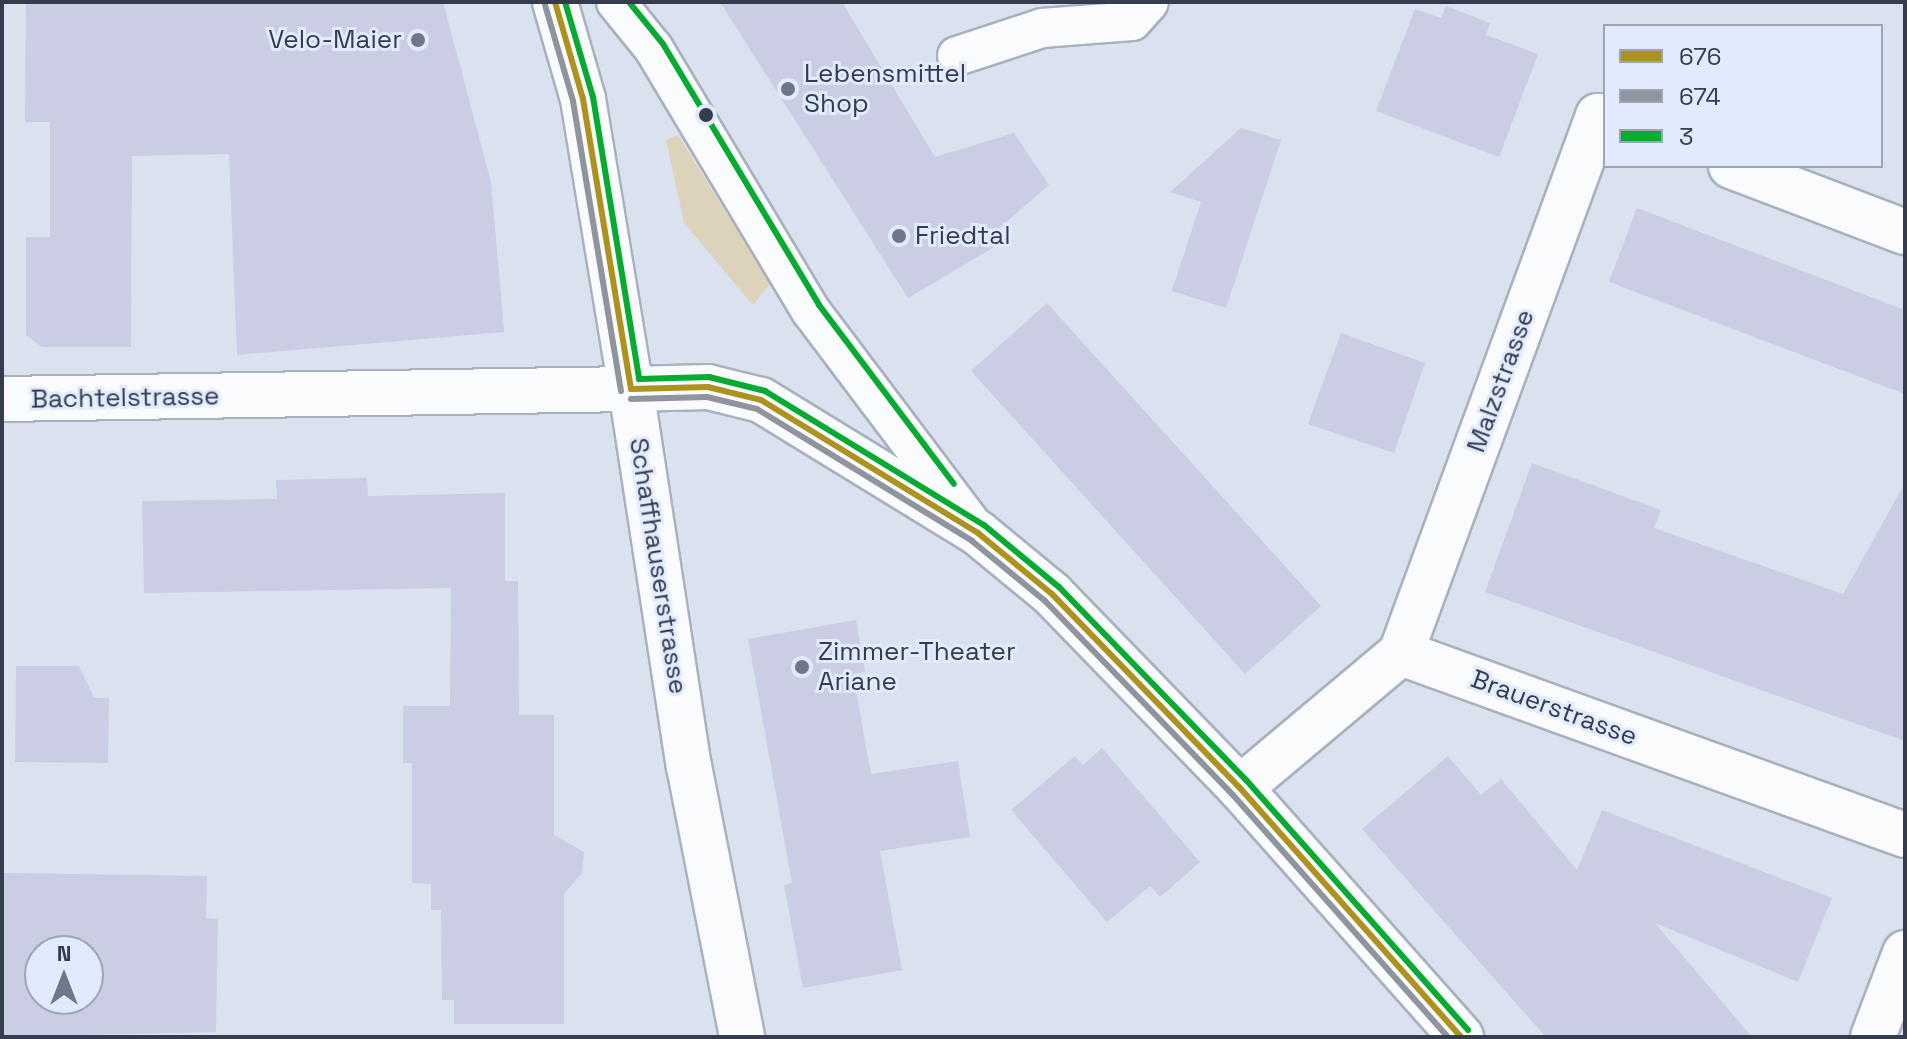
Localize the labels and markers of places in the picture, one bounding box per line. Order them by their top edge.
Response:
place label: Velo-Maier [268,24,402,56]
marker: Velo-Maier [409,31,427,49]
place label: Lebensmittel Shop [804,58,966,120]
marker: Lebensmittel Shop [779,80,797,98]
unlabelled marker [698,107,714,123]
place label: Friedtal [915,220,1011,252]
marker: Friedtal [890,227,908,245]
place label: Zimmer-Theater Ariane [818,636,1016,698]
marker: Zimmer-Theater Ariane [793,658,811,676]

